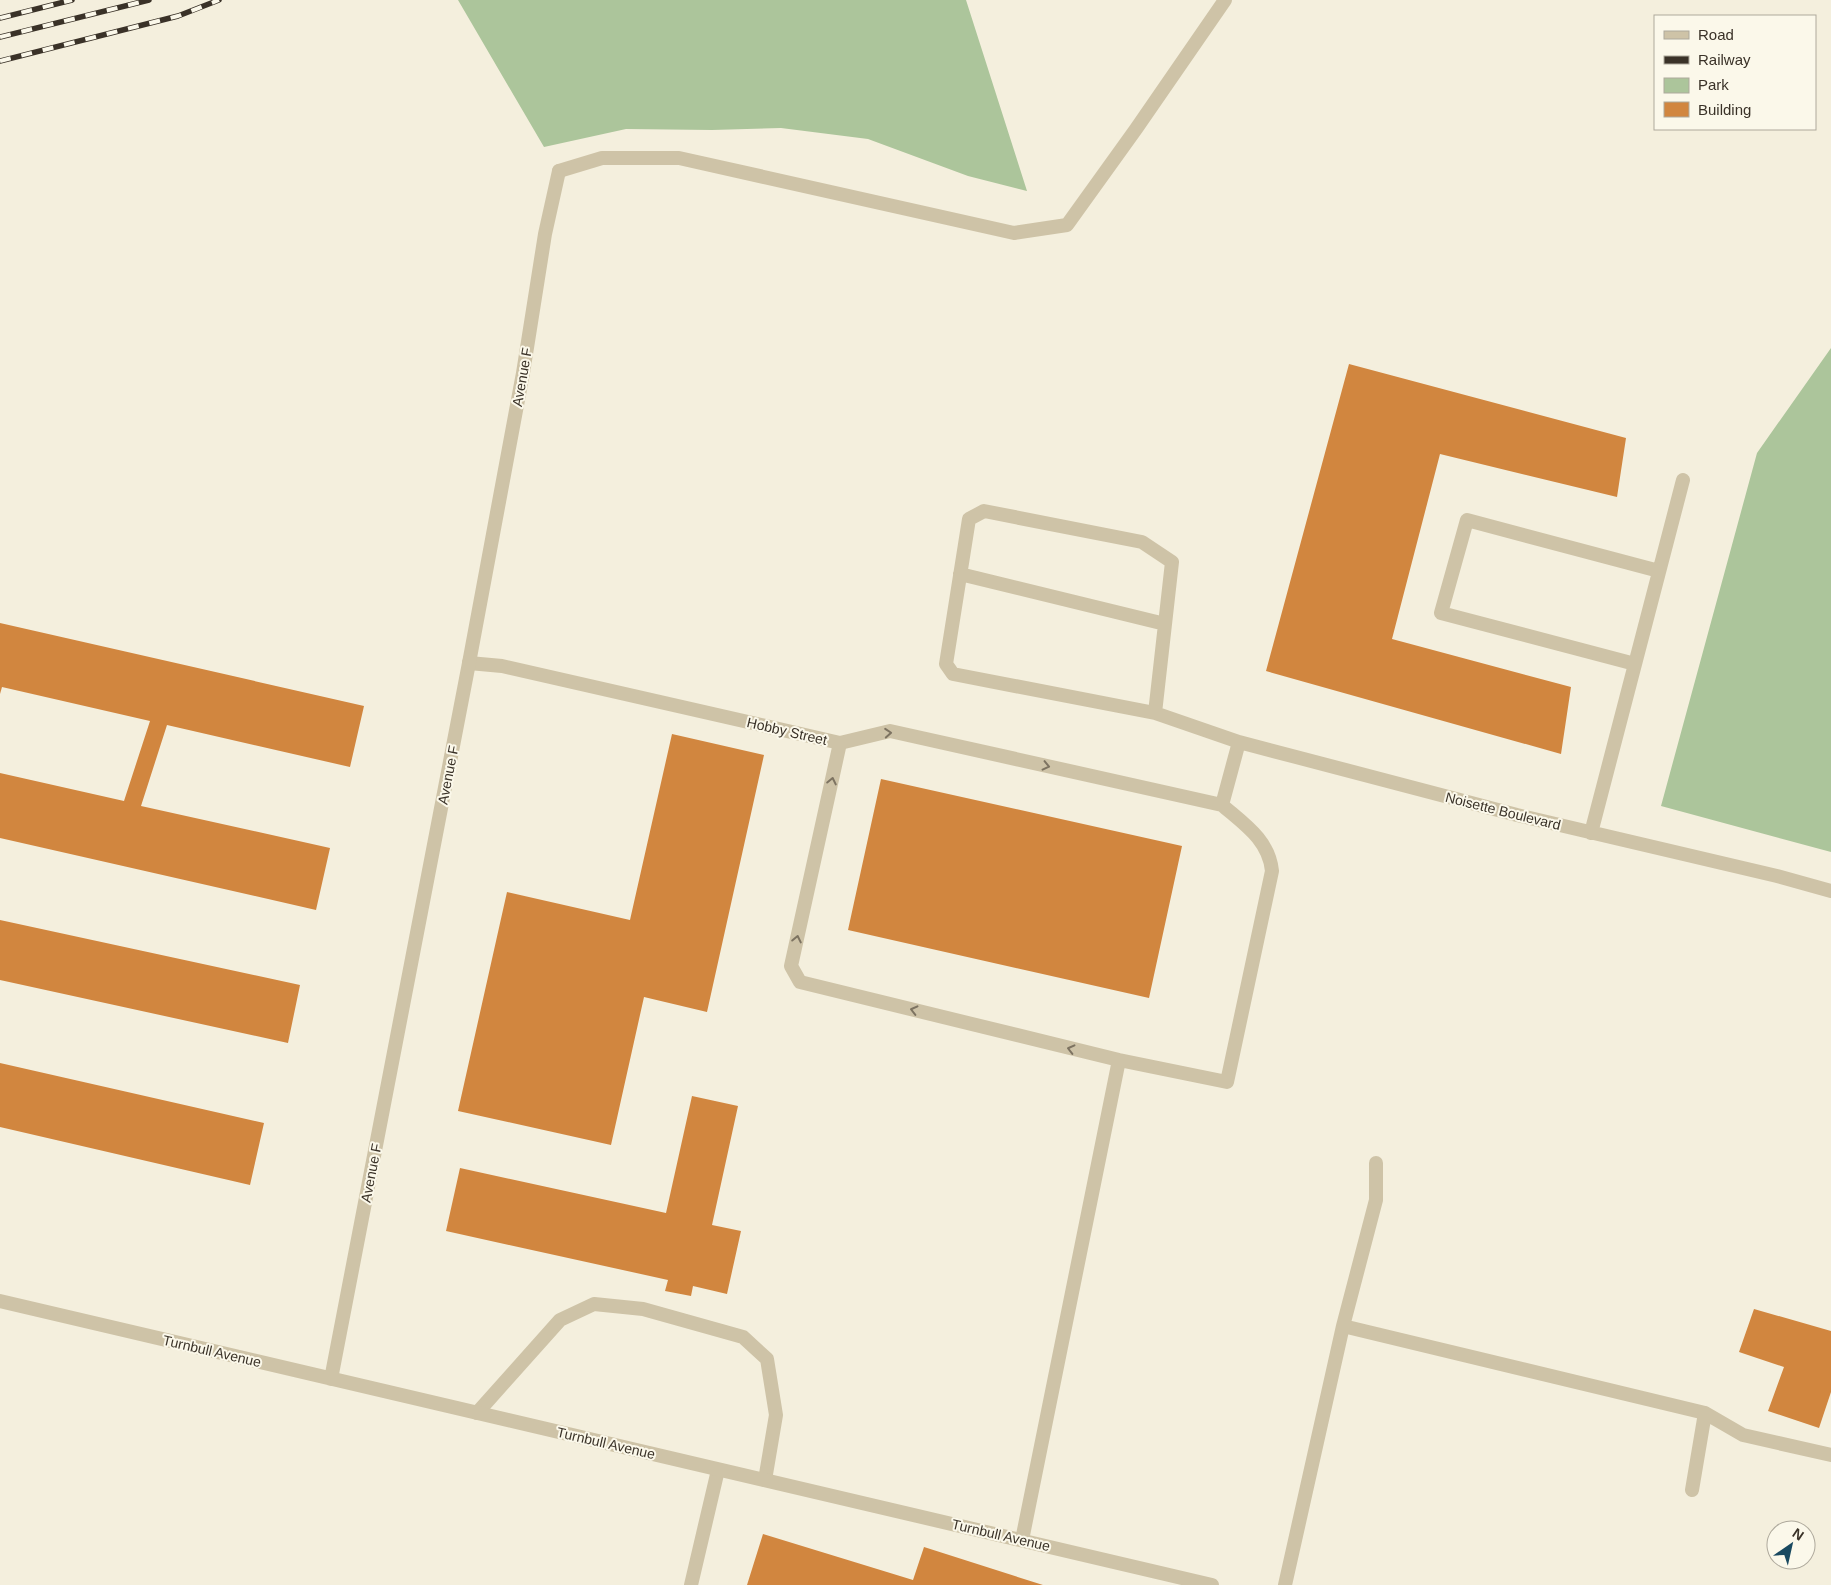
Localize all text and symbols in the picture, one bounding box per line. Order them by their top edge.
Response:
legend [1654,15,1816,130]
text: Road [1698,26,1734,43]
text: Railway [1698,51,1751,68]
text: Park [1698,76,1729,93]
text: Building [1698,101,1751,118]
street label: Avenue F [509,346,535,408]
street label: Hobby Street [745,714,829,748]
one-way arrow [884,728,892,739]
street label: Avenue F [434,744,462,806]
one-way arrow [1042,760,1051,771]
one-way arrow [826,776,837,785]
street label: Noisette Boulevard [1444,789,1562,833]
one-way arrow [791,935,802,944]
one-way arrow [909,1005,918,1016]
one-way arrow [1067,1044,1076,1055]
street label: Avenue F [357,1142,385,1204]
street label: Turnbull Avenue [161,1332,263,1370]
street label: Turnbull Avenue [555,1424,657,1462]
street label: Turnbull Avenue [950,1516,1052,1554]
north arrow [1766,1520,1816,1570]
text: N [1790,1525,1807,1544]

